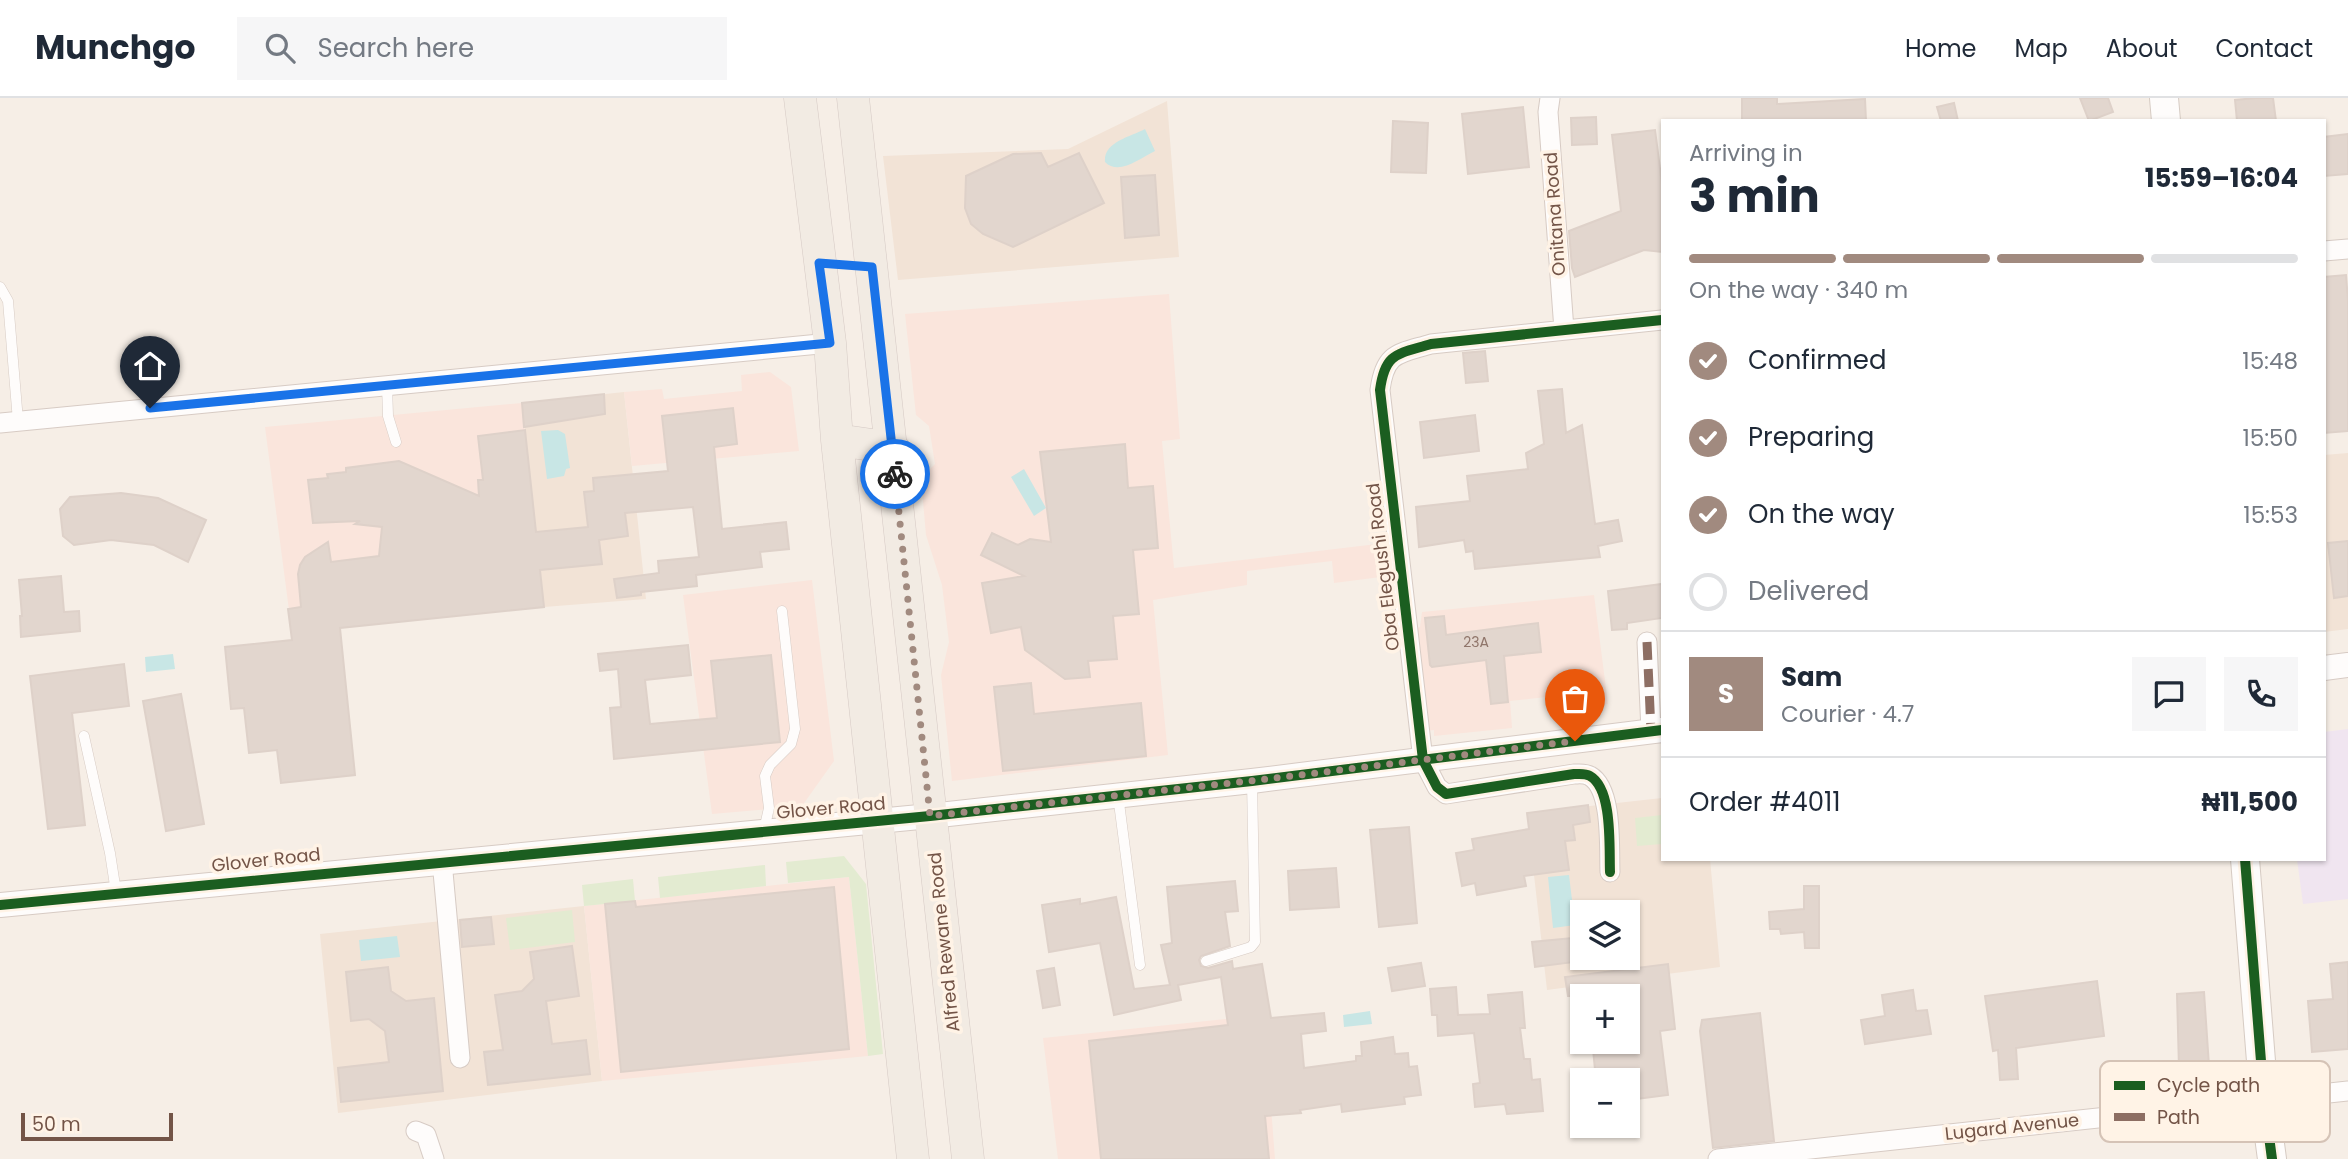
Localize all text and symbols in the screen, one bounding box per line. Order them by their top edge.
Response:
search box [237,17,727,80]
text: Munchgo [35,24,195,71]
icon: search [261,29,299,67]
text: Search here [317,30,474,66]
text: Home [1905,32,1977,65]
text: Map [2015,32,2068,65]
text: About [2106,32,2177,65]
text: Contact [2215,32,2313,65]
text: Arriving in [1689,137,1803,169]
street label: Onitana Road [1538,151,1571,277]
text: 15:59–16:04 [2145,160,2298,196]
text: 3 min [1689,164,1820,228]
text: On the way · 340 m [1689,274,1908,306]
pin [120,336,180,408]
icon: check [1689,342,1727,380]
text: Confirmed [1748,342,1886,378]
text: 15:48 [2242,345,2298,377]
icon: home [131,347,169,385]
icon: check [1689,419,1727,457]
text: Preparing [1748,419,1874,455]
text: 15:50 [2242,422,2298,454]
courier [860,439,930,509]
icon: bike [876,455,914,493]
street label: Oba Elegushi Road [1360,482,1405,652]
icon: check [1689,496,1727,534]
text: On the way [1748,496,1895,532]
text: 15:53 [2243,499,2298,531]
text: Delivered [1748,573,1869,609]
house number: 23A [1463,632,1489,652]
button: chat [2132,657,2206,731]
button: phone [2224,657,2298,731]
text: Sam [1781,659,1842,695]
pin [1545,669,1605,741]
text: S [1718,676,1734,712]
icon: bag [1556,680,1594,718]
text: Courier · 4.7 [1781,698,1914,730]
text: Order #4011 [1689,784,1841,820]
text: ₦11,500 [2201,784,2298,820]
street label: Glover Road [775,790,887,825]
street label: Glover Road [210,841,322,878]
street label: Alfred Rewane Road [922,851,965,1033]
map controls [1570,900,1640,1138]
button: layers [1570,900,1640,970]
button: + [1570,984,1640,1054]
legend [2100,1061,2330,1142]
button: − [1570,1068,1640,1138]
text: Cycle path [2157,1072,2260,1099]
text: Path [2157,1104,2200,1131]
street label: Lugard Avenue [1944,1107,2080,1146]
scale bar [21,1110,173,1142]
text: 50 m [32,1111,81,1138]

